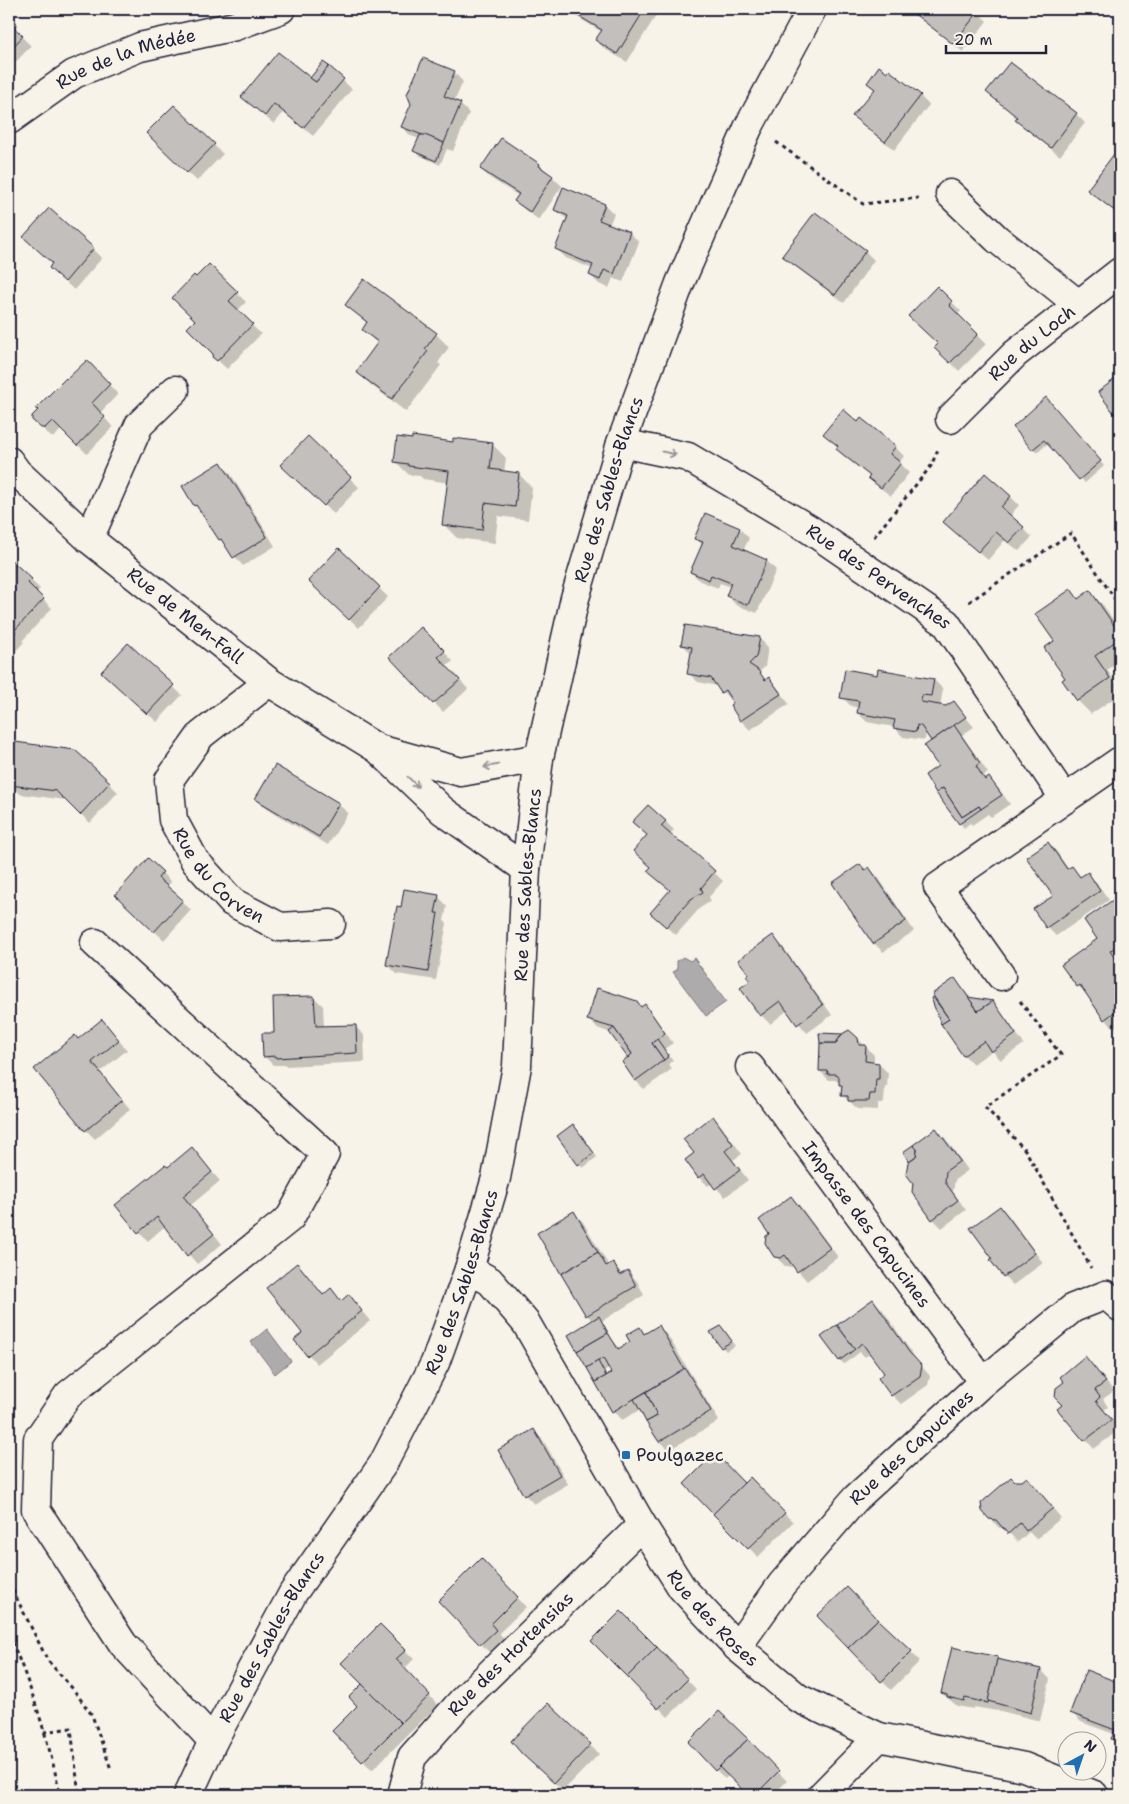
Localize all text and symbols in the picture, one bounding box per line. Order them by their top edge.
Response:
scale bar [946,22,1046,54]
street label: Rue de la Médée [51,23,198,95]
text: 20 m [954,30,993,50]
street label: Rue du Loch [983,299,1080,386]
street label: Rue des Sables-Blancs [568,393,649,585]
one-way arrow [661,448,677,458]
street label: Rue des Pervenches [801,518,958,633]
street label: Rue de Men-Fall [122,562,249,670]
one-way arrow [483,762,499,772]
one-way arrow [407,776,419,788]
street label: Rue des Sables-Blancs [509,787,547,982]
street label: Rue du Corven [167,823,268,929]
street label: Impasse des Capucines [797,1136,936,1313]
street label: Rue des Sables-Blancs [419,1187,504,1379]
street label: Rue des Capucines [844,1384,979,1510]
place label: Poulgazec [636,1443,724,1467]
marker: Poulgazec [620,1449,632,1461]
street label: Rue des Sables-Blancs [213,1547,330,1727]
street label: Rue des Roses [661,1565,764,1672]
street label: Rue des Hortensias [442,1586,579,1721]
north arrow [1056,1732,1106,1782]
text: N [1080,1736,1100,1757]

